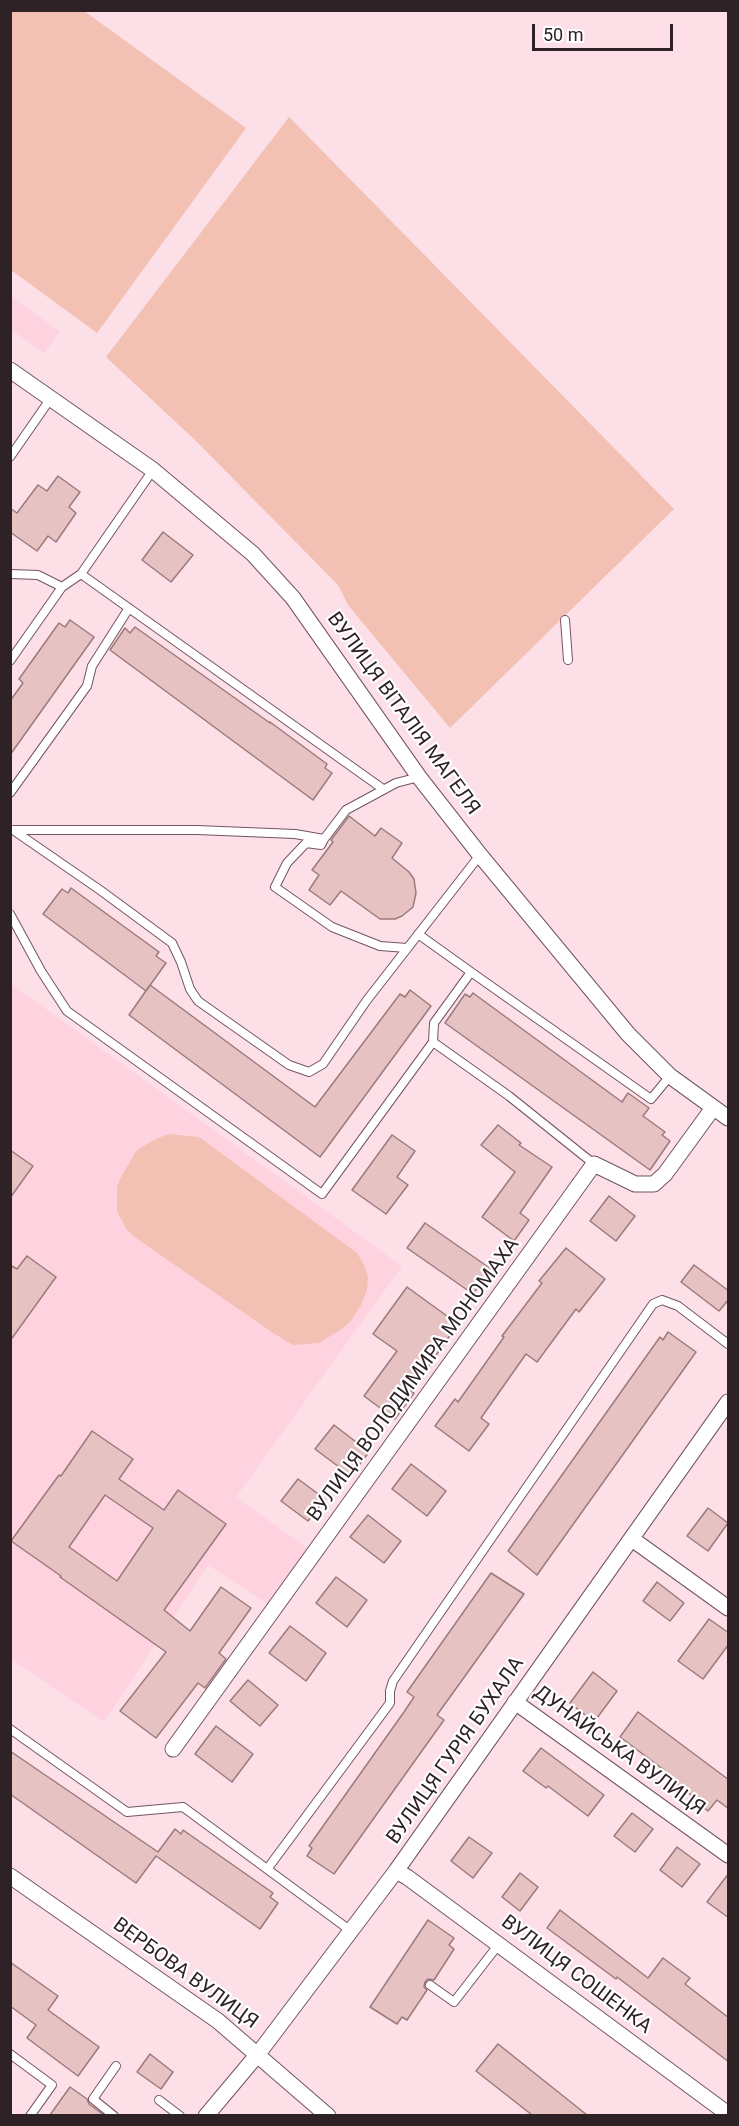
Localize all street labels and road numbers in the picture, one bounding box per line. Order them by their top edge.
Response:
street label: ВУЛИЦЯ ВІТАЛІЯ МАГЕЛЯ [321,608,485,820]
street label: ВУЛИЦЯ ВОЛОДИМИРА МОНОМАХА [303,1234,525,1526]
street label: ВУЛИЦЯ ГУРІЯ БУХАЛА [382,1653,530,1849]
street label: ДУНАЙСЬКА ВУЛИЦЯ [529,1681,709,1821]
street label: ВУЛИЦЯ СОШЕНКА [496,1911,656,2039]
street label: ВЕРБОВА ВУЛИЦЯ [108,1913,262,2035]

